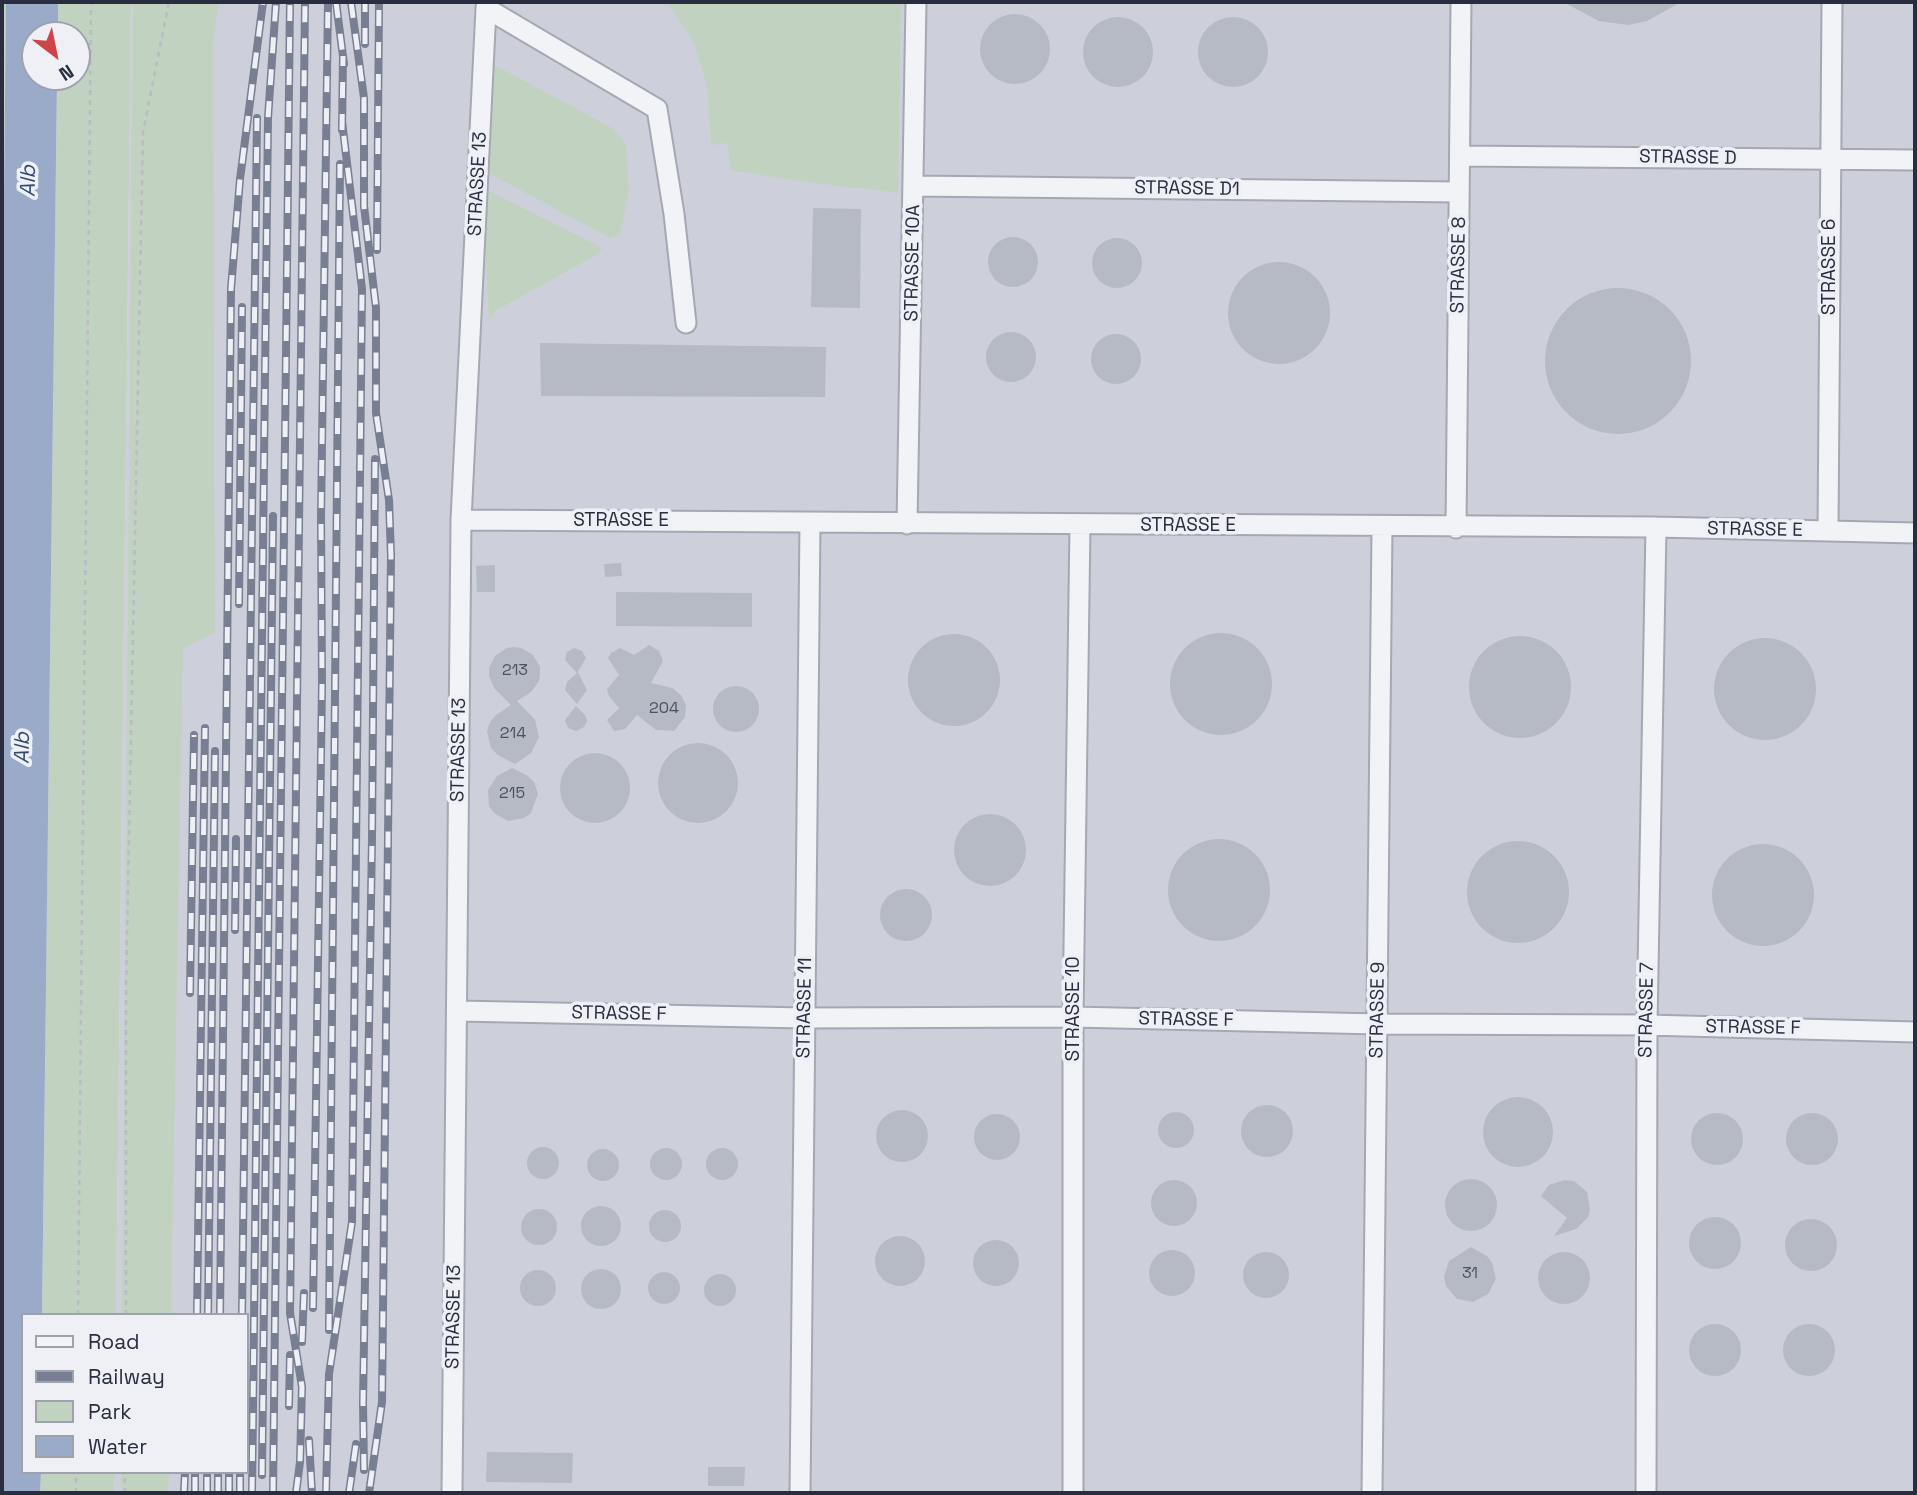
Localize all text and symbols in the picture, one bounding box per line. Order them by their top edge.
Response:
north arrow [21,21,91,91]
text: N [54,59,78,87]
street label: STRASSE 13 [464,131,492,237]
street label: STRASSE D [1639,146,1737,170]
water label: Alb [16,165,42,197]
street label: STRASSE D1 [1134,177,1240,201]
street label: STRASSE 10A [901,204,925,322]
street label: STRASSE 8 [1447,216,1471,314]
street label: STRASSE 6 [1819,219,1841,315]
street label: STRASSE E [573,510,669,532]
street label: STRASSE E [1140,515,1236,537]
street label: STRASSE E [1707,518,1803,542]
house number: 213 [502,661,528,681]
street label: STRASSE 13 [447,698,471,802]
house number: 204 [649,699,679,719]
house number: 214 [500,724,526,744]
water label: Alb [10,732,36,764]
house number: 215 [499,784,525,804]
street label: STRASSE 10 [1063,956,1085,1062]
street label: STRASSE 11 [793,957,817,1059]
street label: STRASSE 9 [1366,961,1390,1059]
street label: STRASSE 7 [1635,962,1659,1058]
street label: STRASSE F [571,1002,667,1026]
street label: STRASSE F [1138,1008,1234,1032]
street label: STRASSE F [1705,1016,1801,1040]
house number: 31 [1462,1264,1478,1284]
street label: STRASSE 13 [442,1265,466,1369]
legend [21,1313,248,1474]
text: Road [88,1328,140,1355]
text: Railway [88,1363,165,1390]
text: Park [88,1398,132,1425]
text: Water [88,1433,147,1460]

